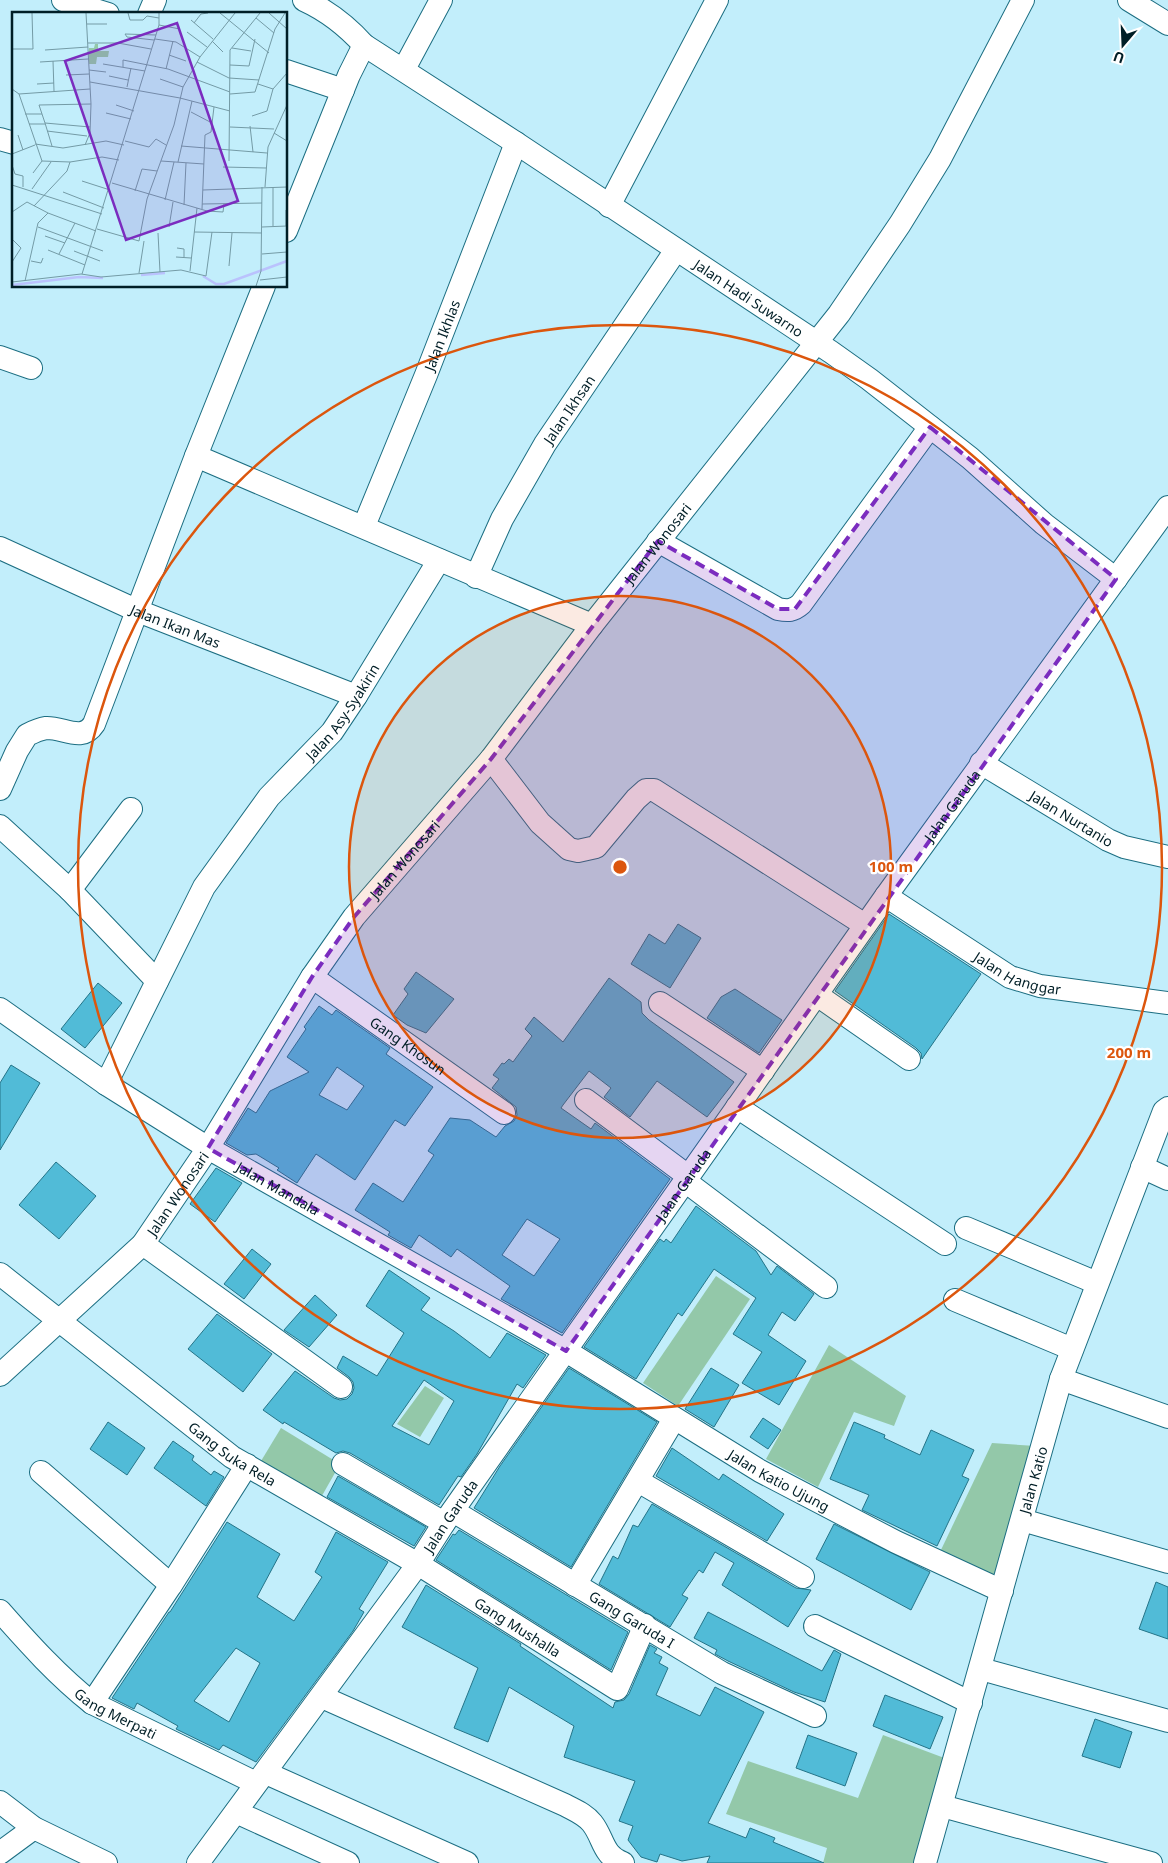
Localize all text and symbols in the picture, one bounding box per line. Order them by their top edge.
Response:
inset map [12,12,288,288]
north arrow [1098,20,1148,70]
text: U [1111,47,1127,68]
street label: Jalan Hadi Suwarno [689,253,807,341]
street label: Jalan Ikhlas [418,297,464,375]
street label: Jalan Ikhsan [537,371,599,449]
street label: Jalan Wonosari [618,499,695,589]
street label: Jalan Ikan Mas [126,599,224,652]
street label: Jalan Asy-Syakirin [299,660,383,765]
street label: Jalan Garuda [918,765,984,847]
street label: Jalan Nurtanio [1025,784,1116,851]
street label: Jalan Wonosari [364,816,444,904]
text: 100 m [869,856,913,876]
centre of rings [611,858,629,876]
street label: Jalan Hanggar [969,946,1062,998]
street label: Gang Khosun [367,1012,450,1079]
text: 200 m [1107,1042,1151,1062]
street label: Jalan Garuda [649,1144,715,1226]
street label: Jalan Wonosari [141,1148,213,1241]
street label: Jalan Mandala [232,1156,323,1219]
street label: Gang Suka Rela [185,1417,280,1490]
street label: Jalan Katio Ujung [723,1443,833,1515]
street label: Jalan Katio [1014,1444,1051,1518]
street label: Jalan Garuda [417,1475,481,1558]
street label: Gang Garuda I [586,1586,678,1652]
street label: Gang Mushalla [471,1592,565,1661]
street label: Gang Merpati [71,1683,160,1743]

